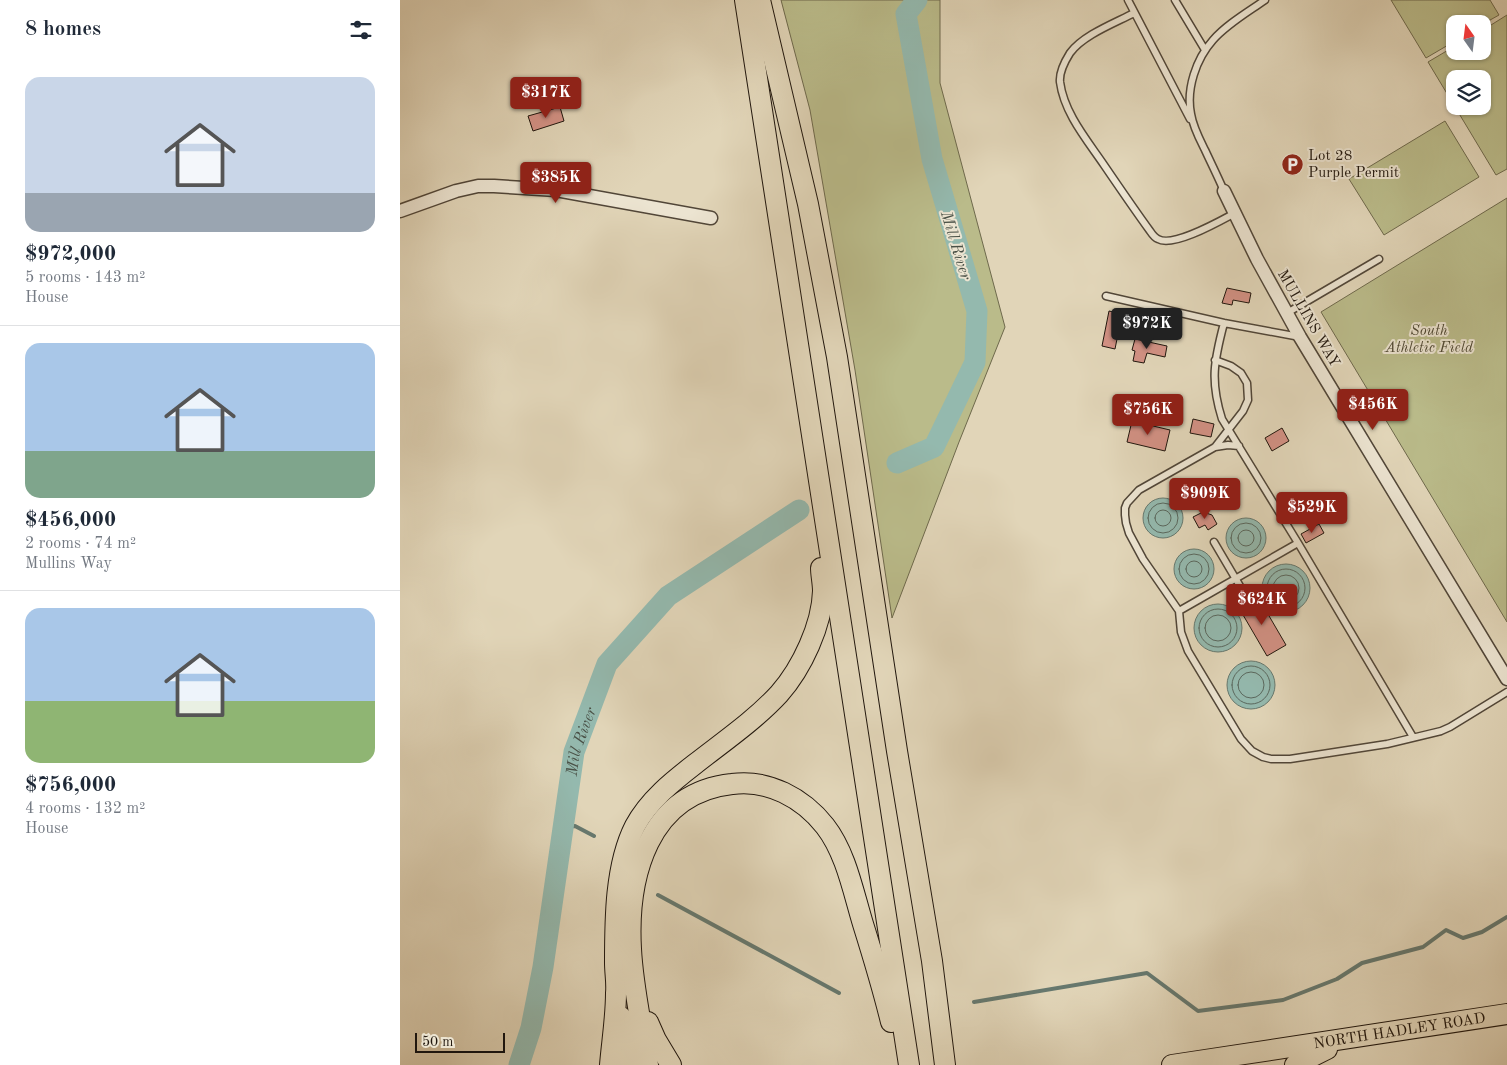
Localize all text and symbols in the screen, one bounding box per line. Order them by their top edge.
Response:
north arrow [1446,15,1491,60]
map controls [1446,15,1491,115]
icon: filters [347,16,375,44]
text: 8 homes [25,19,101,40]
button: layers [1446,70,1491,115]
pin: $317K [511,76,581,119]
text: $317K [521,85,571,101]
icon: home [155,110,245,200]
place label: Lot 28 Purple Permit [1308,149,1399,181]
parking icon: Lot 28 Purple Permit [1280,152,1304,176]
pin: $385K [521,162,591,204]
text: $385K [531,170,581,186]
water label: Mill River [937,208,973,283]
text: $972,000 [25,244,116,265]
street label: MULLINS WAY [1274,267,1342,370]
text: 5 rooms · 143 m² [25,270,145,286]
text: House [25,290,68,306]
pin: $972K [1112,308,1182,350]
text: $972K [1122,316,1172,332]
park label: South Athletic Field [1384,324,1474,356]
icon: home [155,375,245,465]
pin: $456K [1338,388,1408,431]
pin: $756K [1113,394,1183,436]
text: $456K [1348,397,1398,413]
text: $756K [1123,402,1173,418]
pin: $909K [1170,478,1240,520]
text: $909K [1180,486,1230,502]
pin: $529K [1277,492,1347,534]
text: $529K [1287,500,1337,516]
text: $456,000 [25,510,116,531]
text: 2 rooms · 74 m² [25,536,136,552]
text: Mullins Way [25,556,112,572]
pin: $624K [1227,584,1297,626]
text: $624K [1237,592,1287,608]
icon: home [155,640,245,730]
water label: Mill River [564,704,600,778]
text: $756,000 [25,775,116,796]
text: 4 rooms · 132 m² [25,801,145,817]
text: House [25,821,68,837]
street label: NORTH HADLEY ROAD [1313,1011,1487,1052]
scale bar [415,1030,505,1053]
text: 50 m [422,1035,453,1049]

